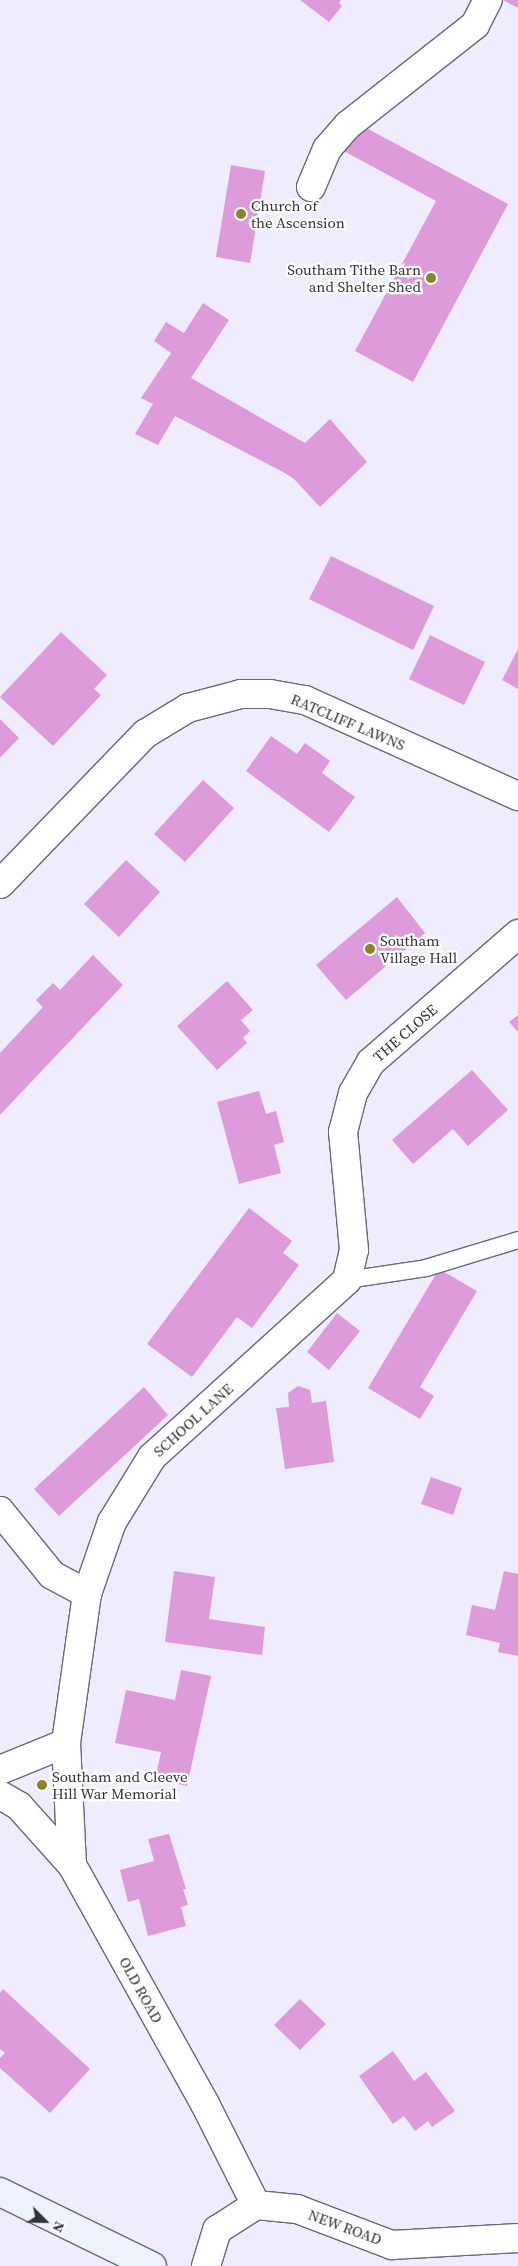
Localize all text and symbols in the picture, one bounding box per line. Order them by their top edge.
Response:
place label: Church of the Ascension [251,196,345,231]
marker: Church of the Ascension [235,208,247,220]
place label: Southam Tithe Barn and Shelter Shed [287,260,421,295]
marker: Southam Tithe Barn and Shelter Shed [425,272,437,284]
street label: RATCLIFF LAWNS [288,690,408,754]
place label: Southam Village Hall [380,931,457,966]
marker: Southam Village Hall [364,943,376,955]
street label: THE CLOSE [369,1000,441,1066]
street label: SCHOOL LANE [150,1380,236,1460]
place label: Southam and Cleeve Hill War Memorial [52,1767,188,1802]
marker: Southam and Cleeve Hill War Memorial [36,1779,48,1791]
street label: OLD ROAD [115,1954,167,2026]
north arrow [20,2196,70,2246]
street label: NEW ROAD [305,2205,385,2249]
text: N [48,2218,70,2235]

